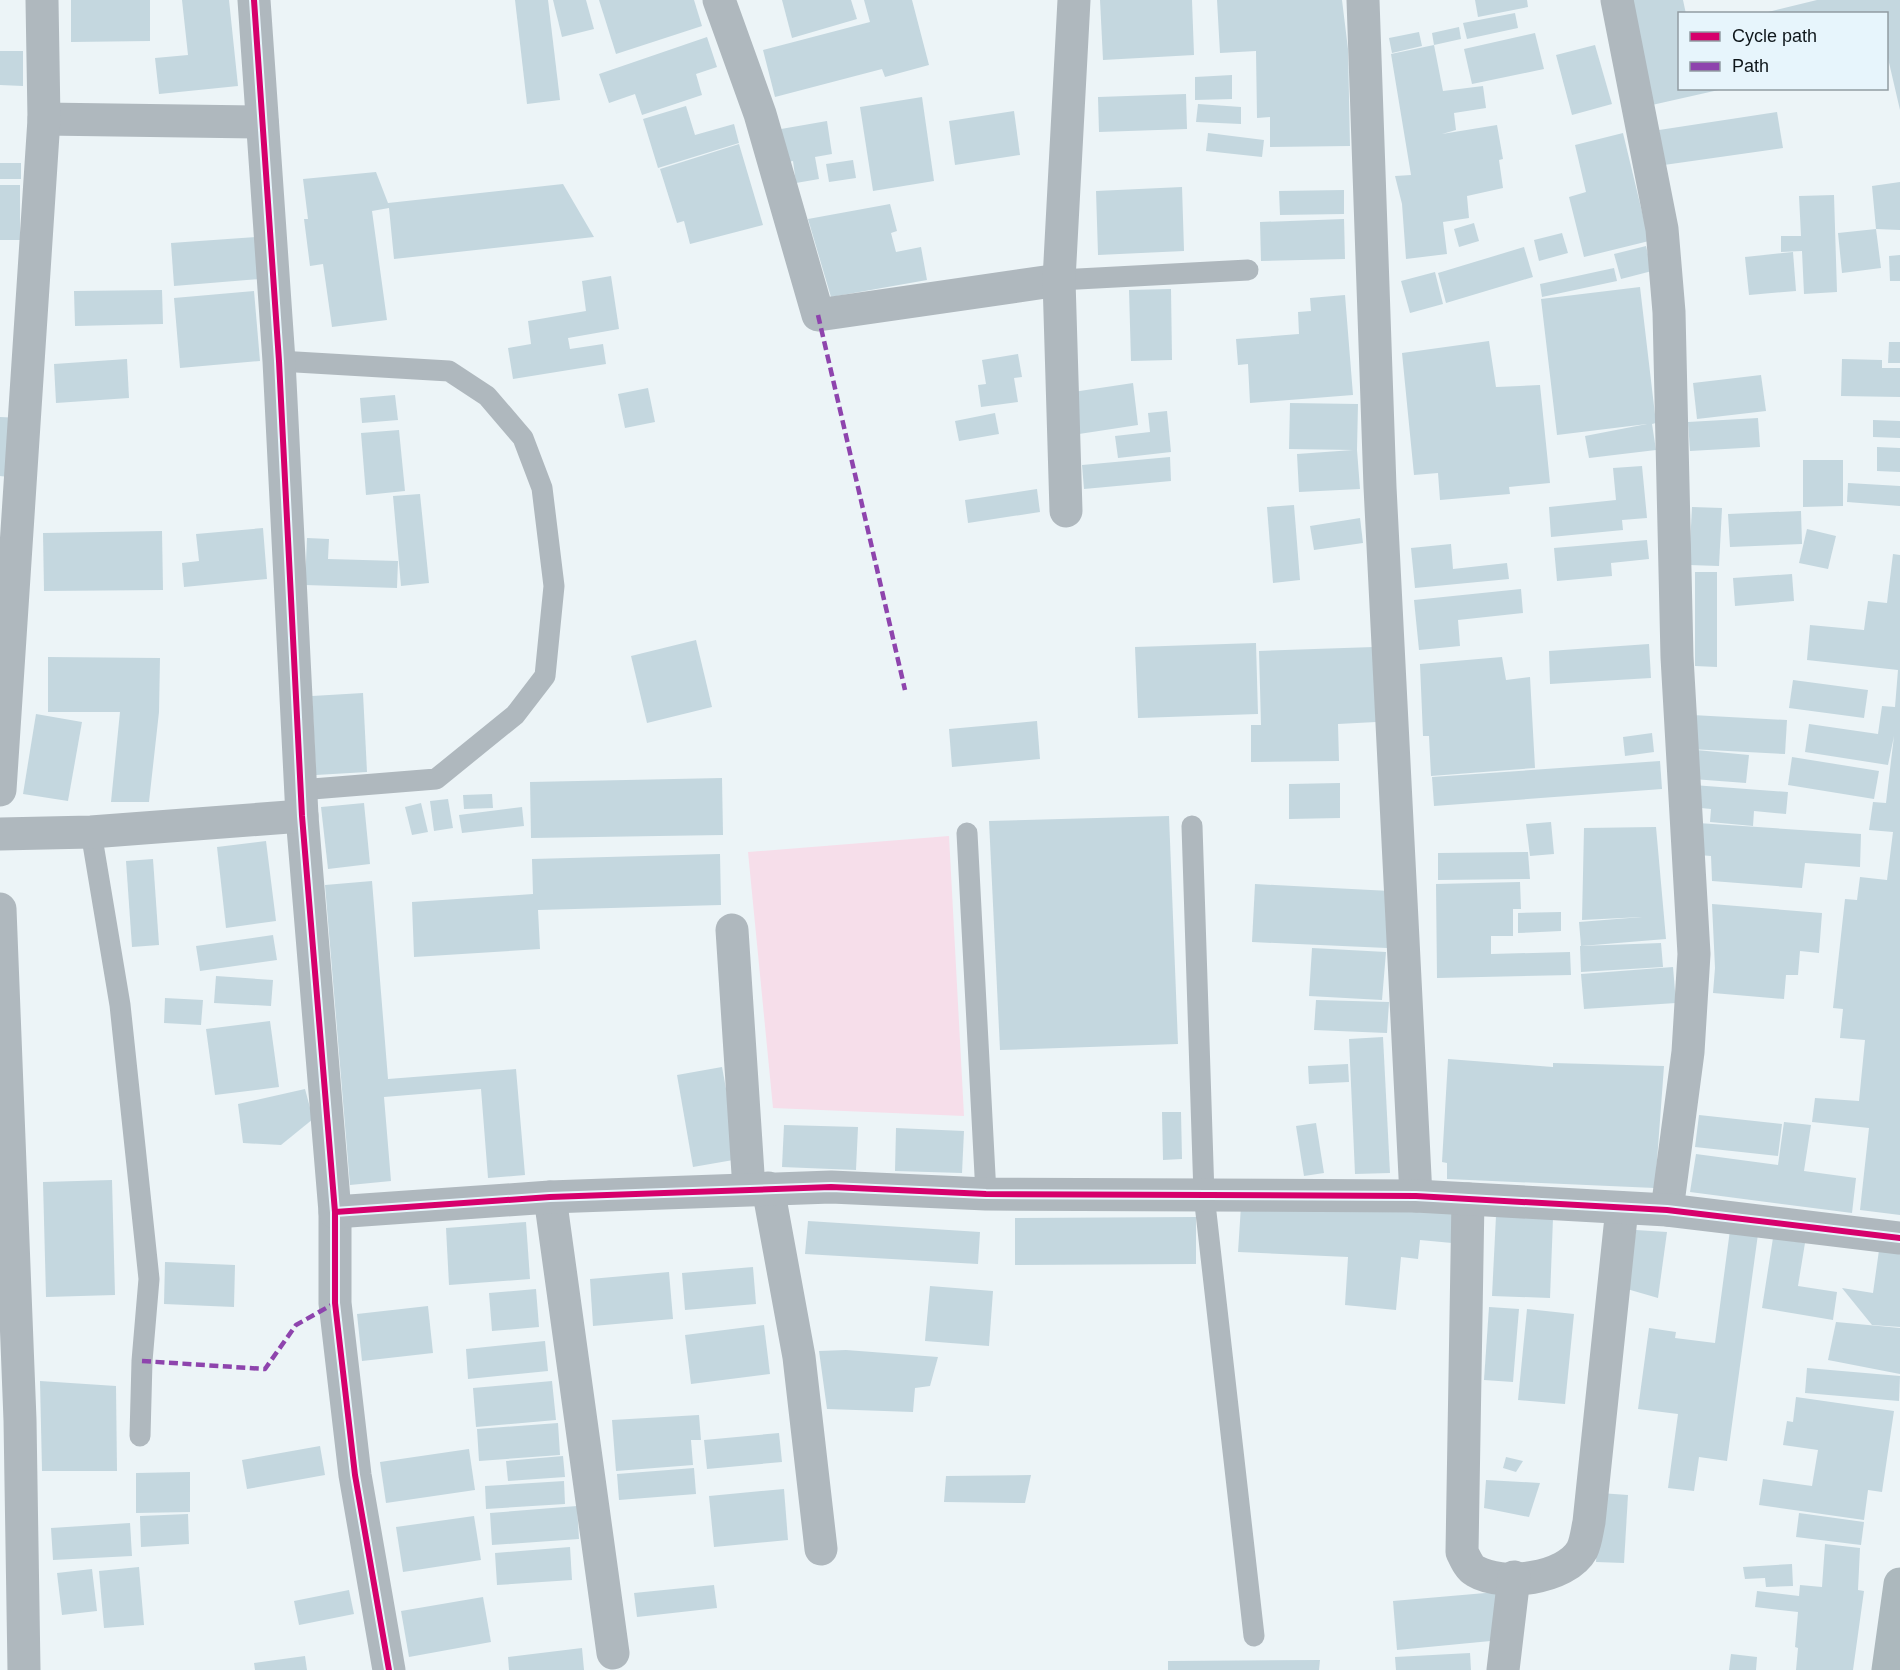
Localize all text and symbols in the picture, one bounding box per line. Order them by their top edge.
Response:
legend [1678,12,1888,90]
text: Cycle path [1732,26,1817,46]
text: Path [1732,56,1769,76]

